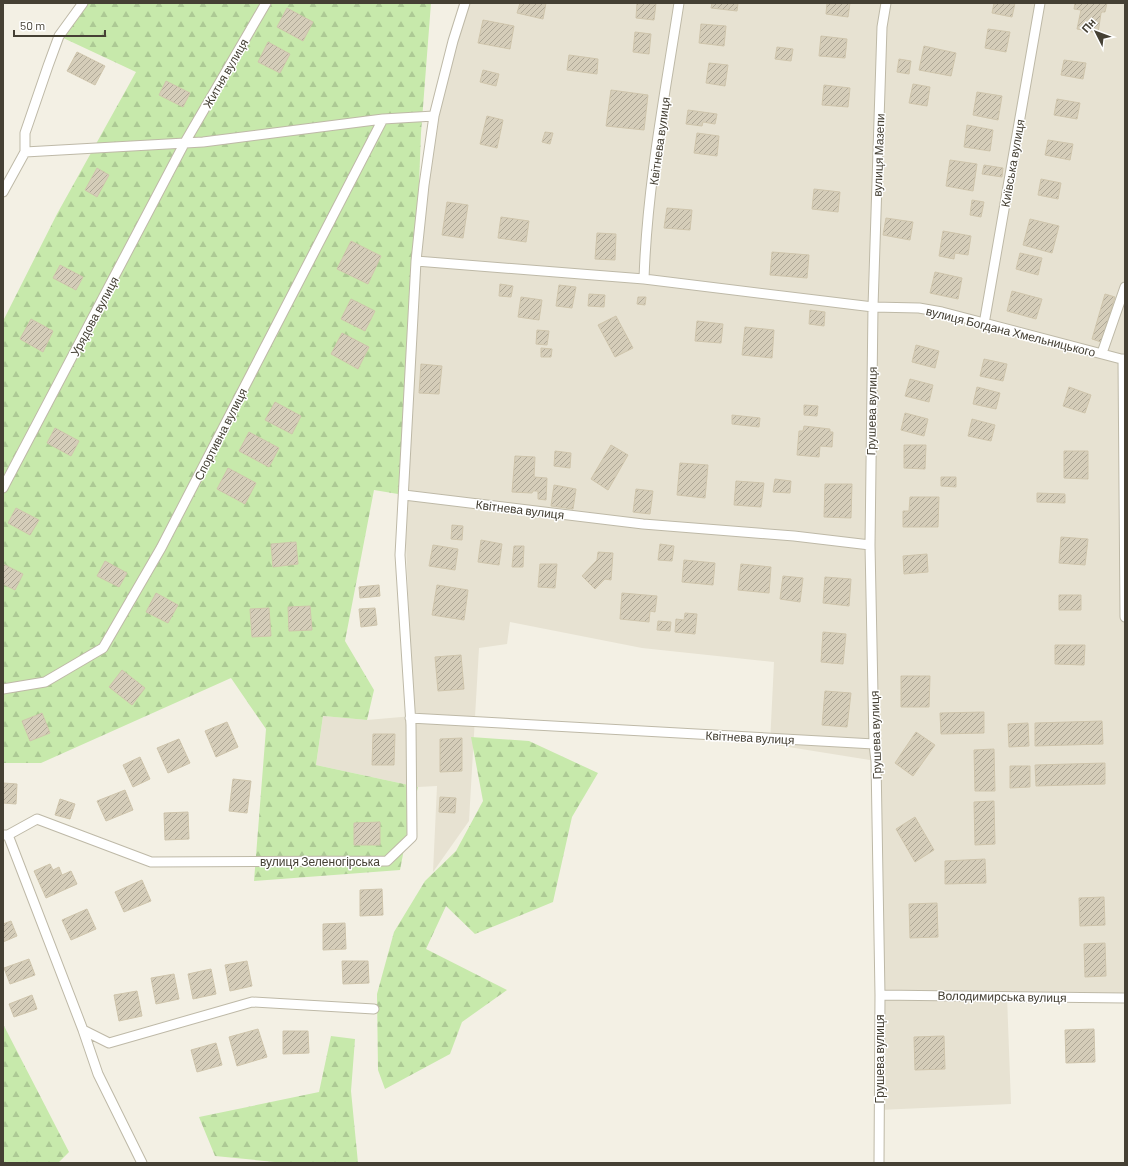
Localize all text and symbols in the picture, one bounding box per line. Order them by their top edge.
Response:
scale bar [14,12,105,38]
north arrow [1076,12,1116,52]
text: Пн [1078,15,1098,35]
text: 50 m [20,18,45,32]
street label: Житня вулиця [200,36,251,111]
street label: Квітнева вулиця [646,96,673,186]
street label: вулиця Мазепи [870,113,887,197]
street label: Київська вулиця [997,118,1028,208]
street label: Урядова вулиця [67,274,122,359]
street label: вулиця Богдана Хмельницького [925,303,1098,360]
street label: Грушева вулиця [863,366,880,456]
street label: Спортивна вулиця [191,386,250,483]
street label: Квітнева вулиця [475,497,565,522]
street label: Грушева вулиця [866,690,885,780]
street label: Квітнева вулиця [705,728,795,747]
street label: вулиця Зеленогірська [260,854,380,869]
street label: Володимирська вулиця [937,988,1067,1005]
street label: Грушева вулиця [872,1015,887,1103]

